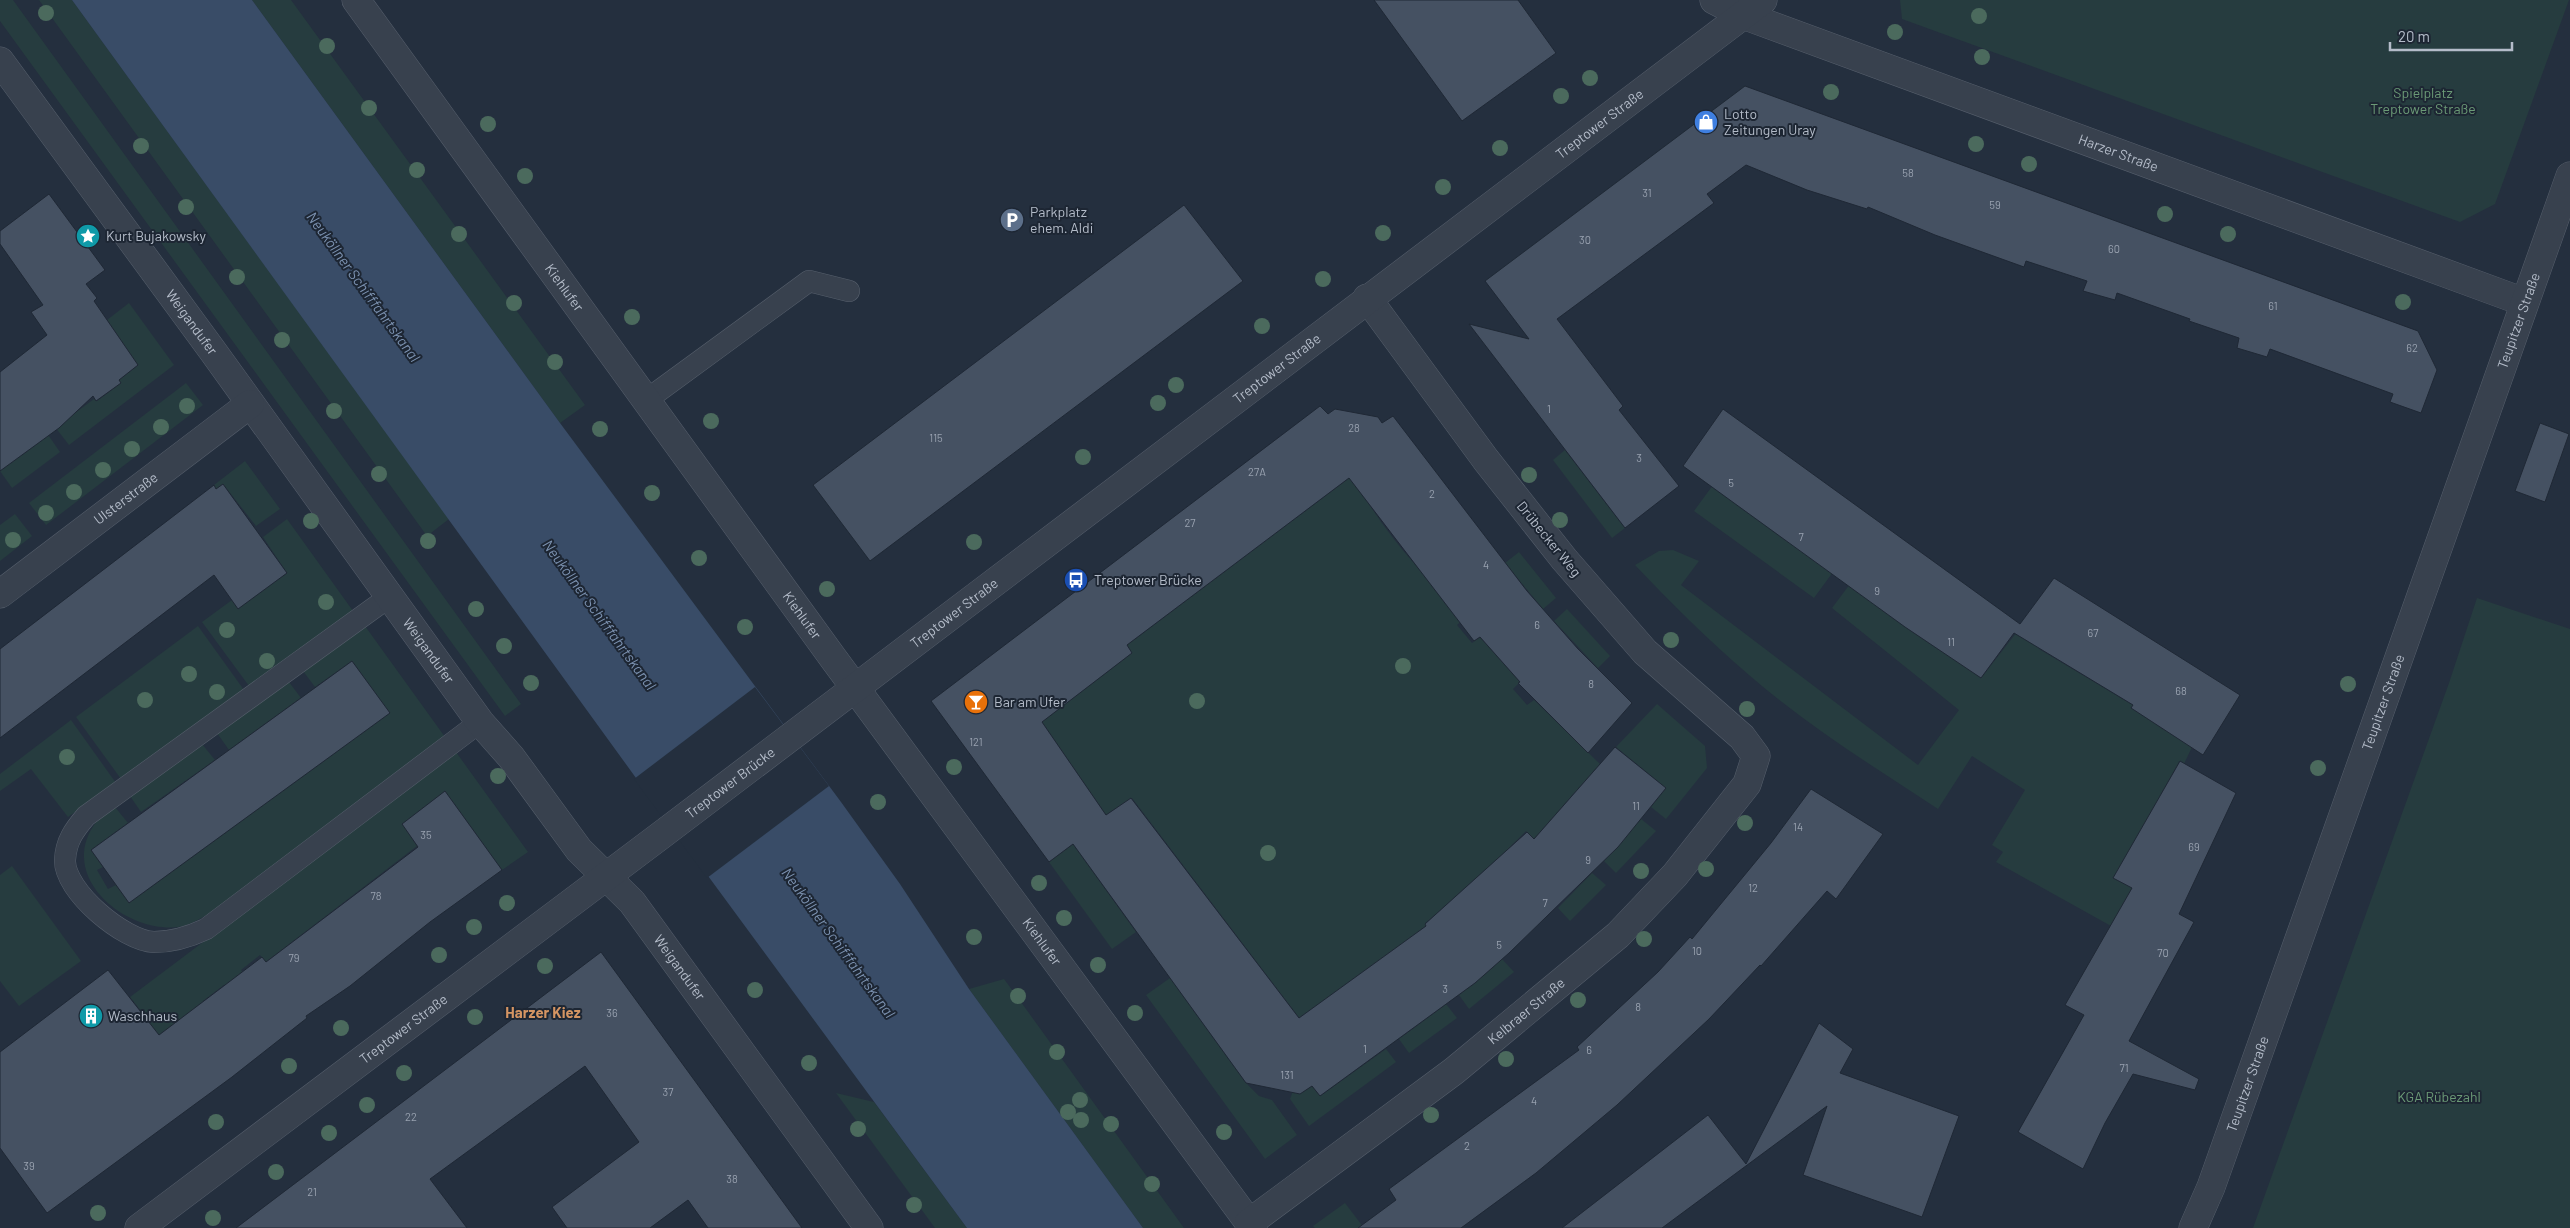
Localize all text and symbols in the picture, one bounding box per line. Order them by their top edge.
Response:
scale bar [2390,20,2512,52]
text: 20 m [2398,27,2430,45]
park label: Spielplatz Treptower Straße [2370,84,2476,117]
street label: Treptower Straße [1552,85,1647,162]
place label: Lotto Zeitungen Uray [1724,105,1816,138]
shop icon: Lotto Zeitungen Uray [1693,109,1719,135]
street label: Harzer Straße [2076,130,2161,175]
house number: 58 [1902,166,1914,179]
house number: 31 [1642,186,1652,199]
house number: 59 [1989,198,2001,211]
place label: Parkplatz ehem. Aldi [1030,203,1093,236]
parking icon: Parkplatz ehem. Aldi [999,207,1025,233]
water label: Neuköllner Schifffahrtskanal [303,208,425,365]
place icon: Kurt Bujakowsky [75,223,101,249]
place label: Kurt Bujakowsky [106,227,206,244]
house number: 30 [1579,233,1591,246]
house number: 60 [2108,242,2120,255]
street label: Kiehlufer [542,260,588,314]
street label: Teupitzer Straße [2493,270,2543,371]
street label: Weigandufer [162,286,222,358]
house number: 61 [2268,299,2278,312]
street label: Treptower Straße [1229,329,1324,407]
house number: 62 [2406,341,2418,354]
house number: 1 [1547,402,1551,415]
house number: 28 [1348,421,1360,434]
house number: 115 [929,431,943,444]
house number: 3 [1636,451,1642,464]
house number: 27A [1248,465,1266,478]
street label: Ulsterstraße [90,468,161,528]
house number: 5 [1728,476,1734,489]
house number: 2 [1429,487,1435,500]
street label: Drübecker Weg [1514,497,1585,580]
house number: 27 [1184,516,1196,529]
house number: 7 [1798,530,1804,543]
water label: Neuköllner Schifffahrtskanal [539,536,661,693]
house number: 4 [1483,558,1489,571]
bus stop icon: Treptower Brücke [1063,567,1089,593]
place label: Treptower Brücke [1094,571,1202,588]
street label: Treptower Straße [906,574,1001,651]
house number: 9 [1874,584,1880,597]
street label: Kiehlufer [780,588,825,642]
street label: Weigandufer [400,614,458,687]
house number: 6 [1534,618,1540,631]
house number: 67 [2088,626,2098,639]
house number: 11 [1947,635,1955,648]
street label: Teupitzer Straße [2358,652,2407,753]
house number: 8 [1588,677,1594,690]
house number: 68 [2175,684,2187,697]
bar icon: Bar am Ufer [963,689,989,715]
place label: Bar am Ufer [994,693,1065,710]
house number: 121 [969,735,983,748]
street label: Treptower Brücke [682,743,778,822]
house number: 11 [1632,799,1640,812]
house number: 14 [1793,820,1803,833]
house number: 35 [420,828,432,841]
house number: 69 [2188,840,2200,853]
house number: 9 [1585,853,1591,866]
water label: Neuköllner Schifffahrtskanal [778,864,900,1021]
house number: 12 [1748,881,1758,894]
house number: 78 [371,889,382,902]
house number: 7 [1542,896,1548,909]
street label: Kiehlufer [1019,914,1065,968]
street label: Weigandufer [650,931,709,1003]
house number: 5 [1496,938,1502,951]
house number: 10 [1692,944,1702,957]
house number: 70 [2157,946,2169,959]
house number: 79 [289,951,300,964]
street label: Kelbraer Straße [1484,974,1568,1048]
house number: 3 [1442,982,1448,995]
street label: Treptower Straße [356,990,451,1067]
house number: 8 [1635,1000,1641,1013]
building icon: Waschhaus [78,1003,104,1029]
district label: Harzer Kiez [505,1003,581,1021]
house number: 36 [606,1006,618,1019]
place label: Waschhaus [108,1007,178,1024]
street label: Teupitzer Straße [2222,1034,2272,1134]
house number: 1 [1363,1042,1367,1055]
house number: 6 [1586,1043,1592,1056]
house number: 71 [2119,1061,2129,1074]
house number: 131 [1280,1068,1294,1081]
house number: 37 [663,1085,673,1098]
park label: KGA Rübezahl [2397,1088,2481,1105]
house number: 4 [1531,1094,1537,1107]
house number: 22 [405,1110,417,1123]
house number: 2 [1464,1139,1470,1152]
house number: 39 [23,1159,35,1172]
house number: 38 [726,1172,738,1185]
house number: 21 [307,1185,317,1198]

